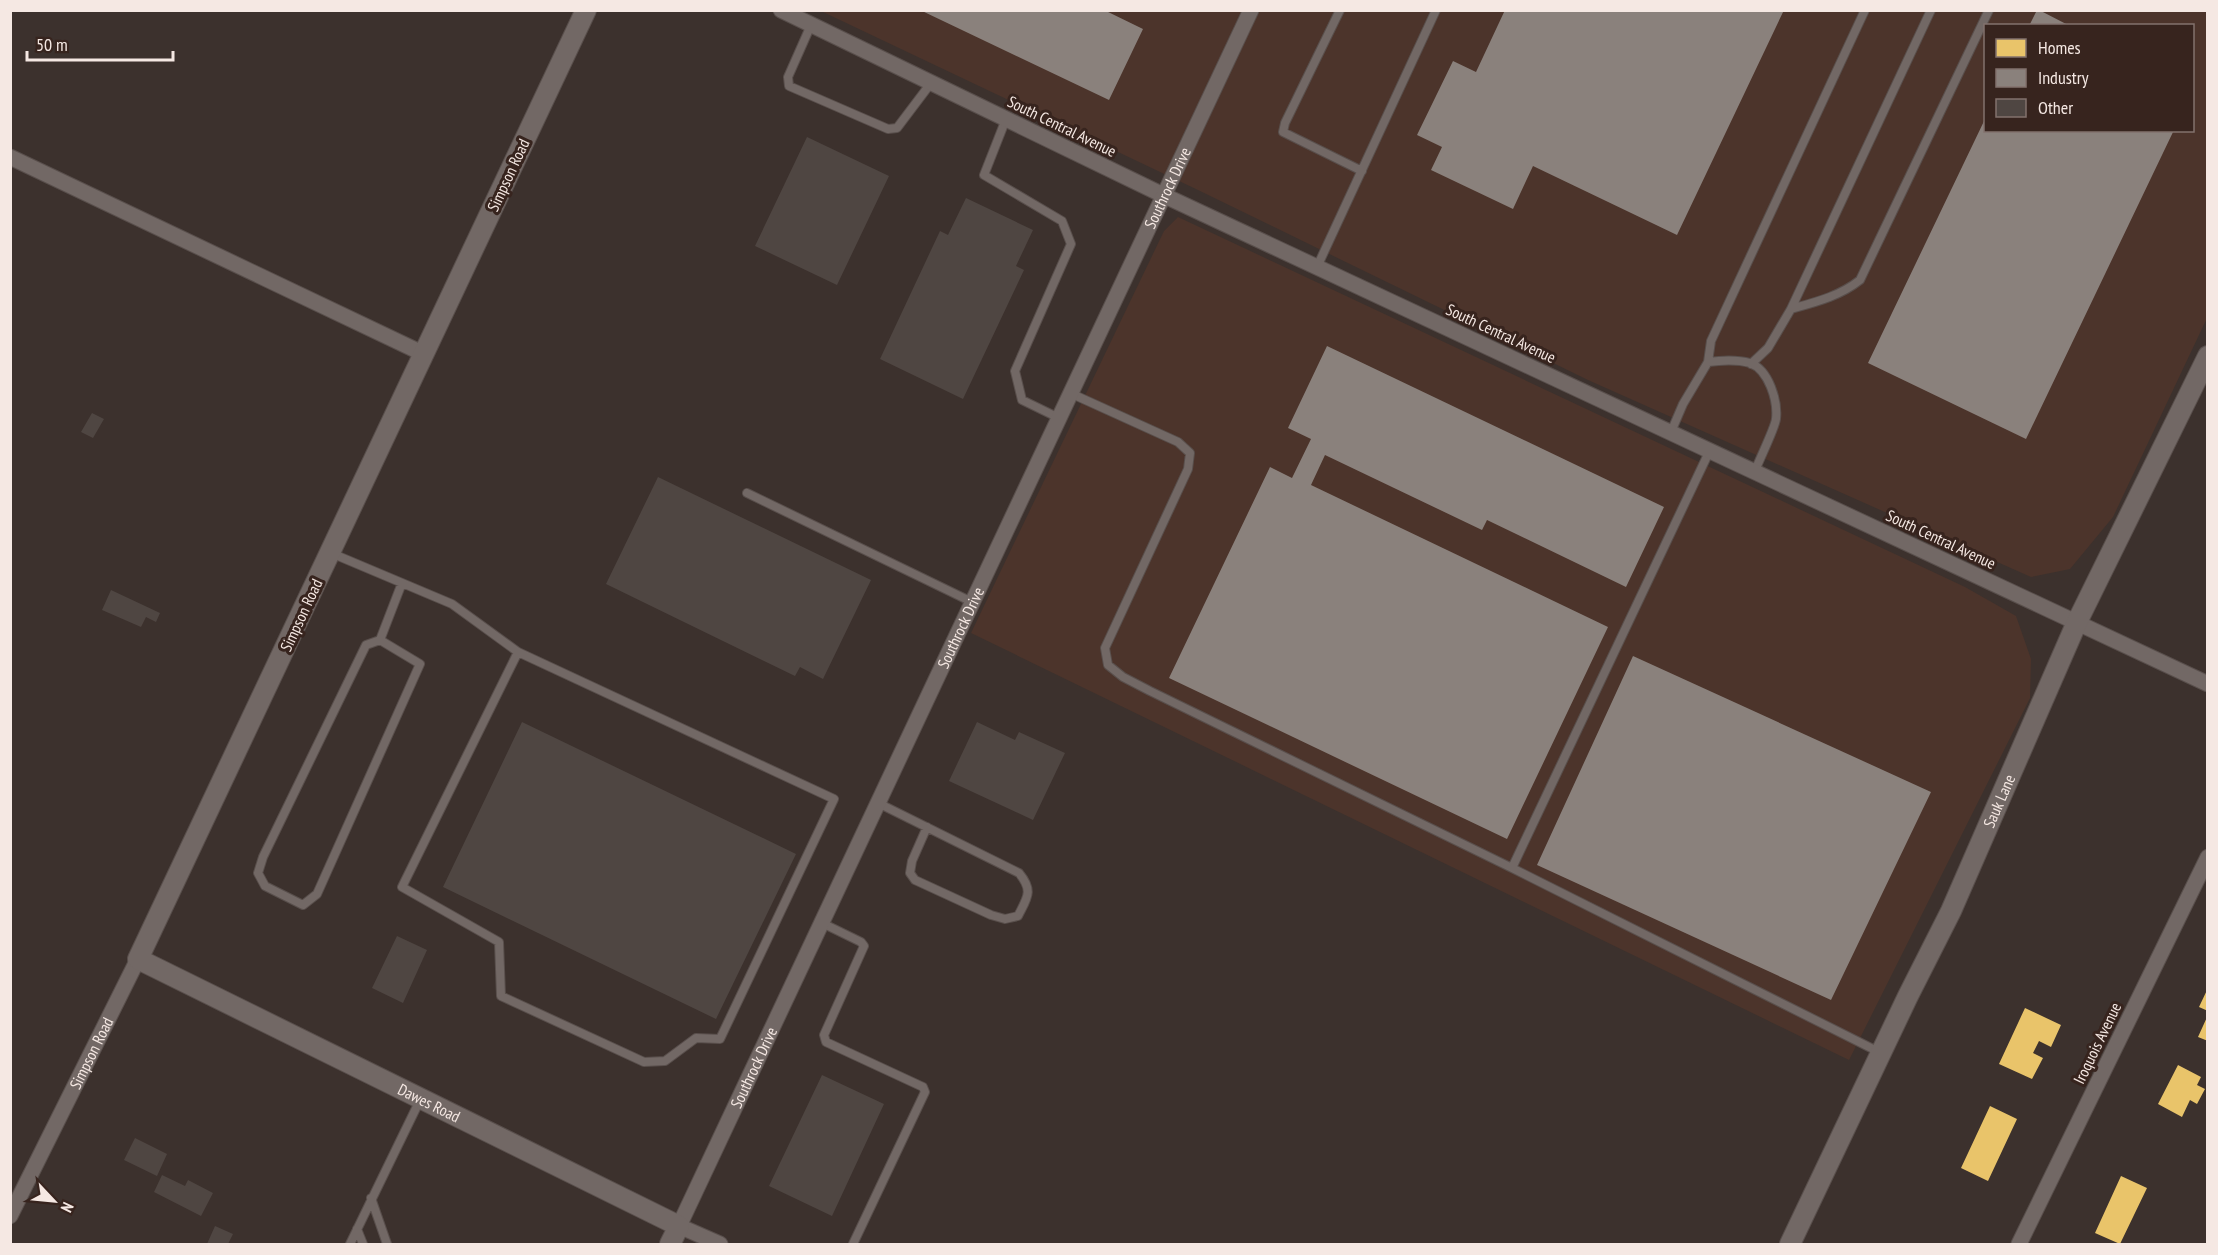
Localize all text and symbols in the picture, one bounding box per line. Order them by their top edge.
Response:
scale bar [27,24,172,62]
legend [1984,24,2194,132]
text: 50 m [36,33,68,56]
text: Homes [2038,36,2081,59]
text: Industry [2038,66,2089,89]
street label: South Central Avenue [1004,91,1120,161]
text: Other [2038,96,2073,119]
street label: Simpson Road [483,135,534,214]
street label: Southrock Drive [1140,144,1195,232]
street label: South Central Avenue [1443,299,1559,367]
street label: South Central Avenue [1883,505,1999,573]
street label: Simpson Road [276,575,327,654]
street label: Southrock Drive [933,584,988,672]
street label: Sauk Lane [1979,771,2019,831]
street label: Iroquois Avenue [2069,999,2125,1087]
street label: Simpson Road [65,1014,117,1092]
street label: Southrock Drive [726,1024,781,1111]
street label: Dawes Road [395,1079,464,1126]
north arrow [24,1171,84,1231]
text: N [57,1199,78,1216]

